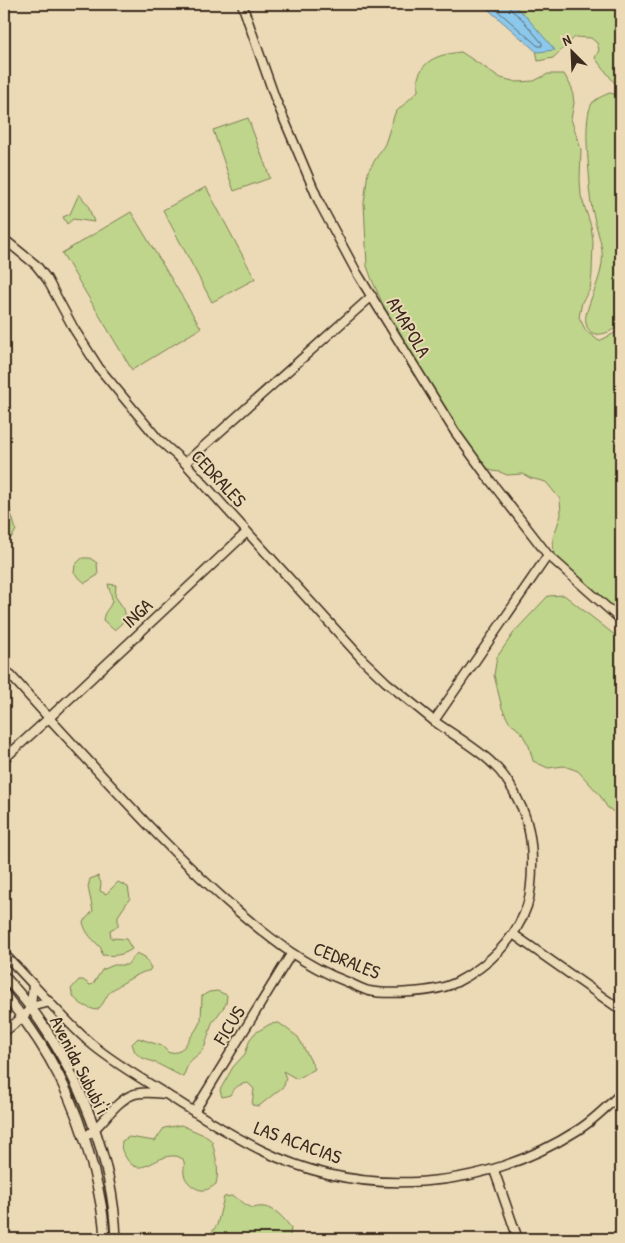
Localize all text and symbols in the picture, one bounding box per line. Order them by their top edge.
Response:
north arrow [548,28,598,78]
text: N [559,29,574,50]
street label: AMAPOLA [381,292,437,362]
street label: CEDRALES [186,444,253,513]
street label: INGA [116,592,158,634]
street label: CEDRALES [310,935,385,985]
street label: FICUS [207,1000,251,1050]
street label: Avenida Sububi'i [44,1011,116,1119]
street label: LAS ACACIAS [251,1114,346,1170]

